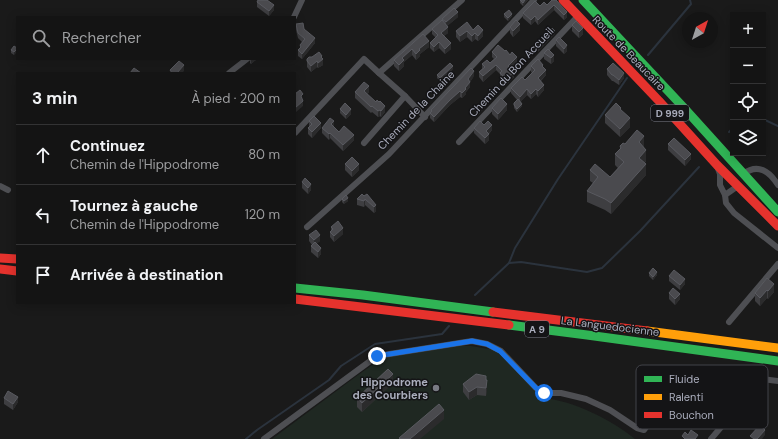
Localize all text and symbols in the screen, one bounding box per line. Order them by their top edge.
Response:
north arrow [682,12,718,48]
map controls [730,12,766,156]
button: + [730,12,766,48]
street label: Route de Beaucaire [590,13,668,93]
search box [16,16,296,60]
street label: Chemin du Bon Accueil [466,24,556,120]
icon: search [30,27,52,49]
text: Rechercher [62,28,141,48]
button: − [730,48,766,84]
street label: Chemin de la Chaine [375,67,457,153]
button: locate [730,84,766,120]
text: 3 min [32,87,77,109]
text: À pied · 200 m [191,90,280,107]
road number: D 999 [651,105,689,121]
button: layers [730,120,766,156]
text: Continuez [70,136,145,156]
icon: ahead [32,144,54,166]
text: 80 m [248,146,280,163]
text: Chemin de l'Hippodrome [70,156,219,173]
text: Tournez à gauche [70,196,198,216]
icon: left [32,204,54,226]
text: 120 m [245,206,280,223]
text: Chemin de l'Hippodrome [70,216,219,233]
icon: arrive [32,264,54,286]
text: Arrivée à destination [70,265,223,285]
street label: La Languedocienne [560,313,660,339]
road number: A 9 [525,321,549,337]
route end [368,347,386,365]
legend [636,365,768,429]
text: Fluide [669,372,699,386]
place label: Hippodrome des Courbiers [352,375,428,402]
marker: Hippodrome des Courbiers [431,383,441,393]
route start [535,384,553,402]
text: Ralenti [669,390,703,404]
text: Bouchon [669,408,714,422]

